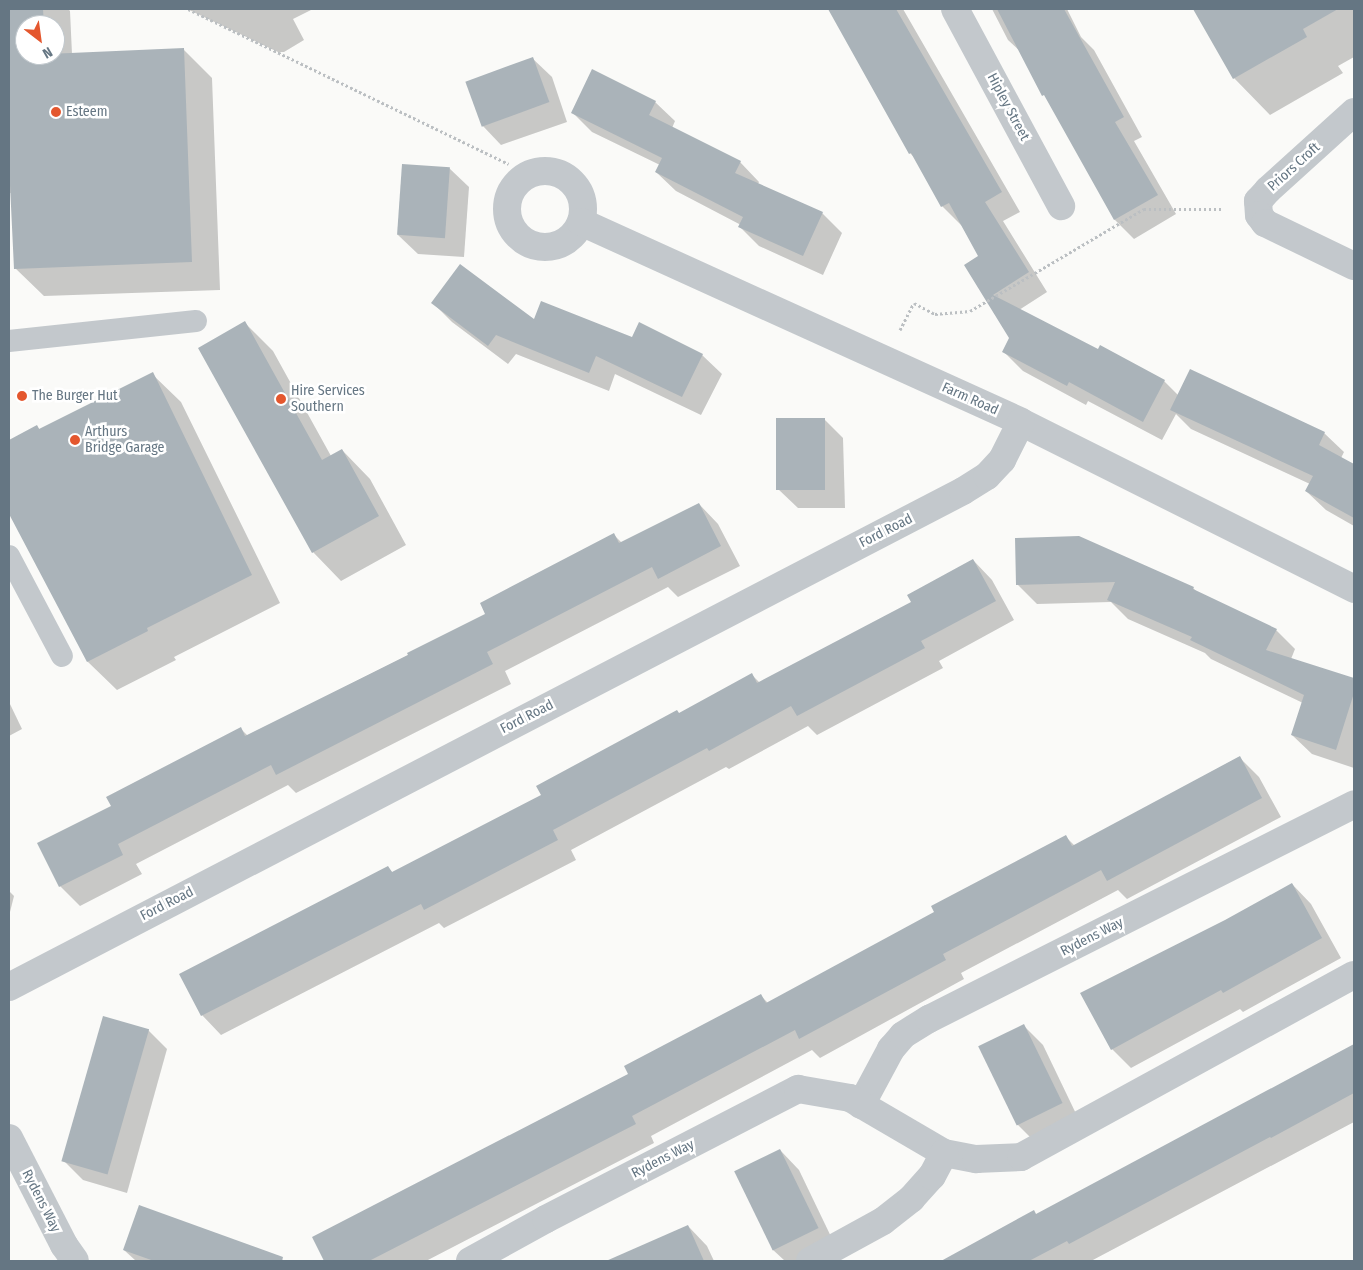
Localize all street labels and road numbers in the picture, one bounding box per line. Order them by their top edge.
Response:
street label: Hipley Street [983,70,1033,144]
street label: Priors Croft [1264,139,1324,195]
street label: Farm Road [939,379,1001,419]
street label: Ford Road [857,511,915,551]
street label: Ford Road [498,697,556,737]
street label: Ford Road [138,884,196,924]
street label: Rydens Way [1058,914,1126,960]
street label: Rydens Way [629,1136,697,1182]
street label: Rydens Way [18,1167,64,1235]

